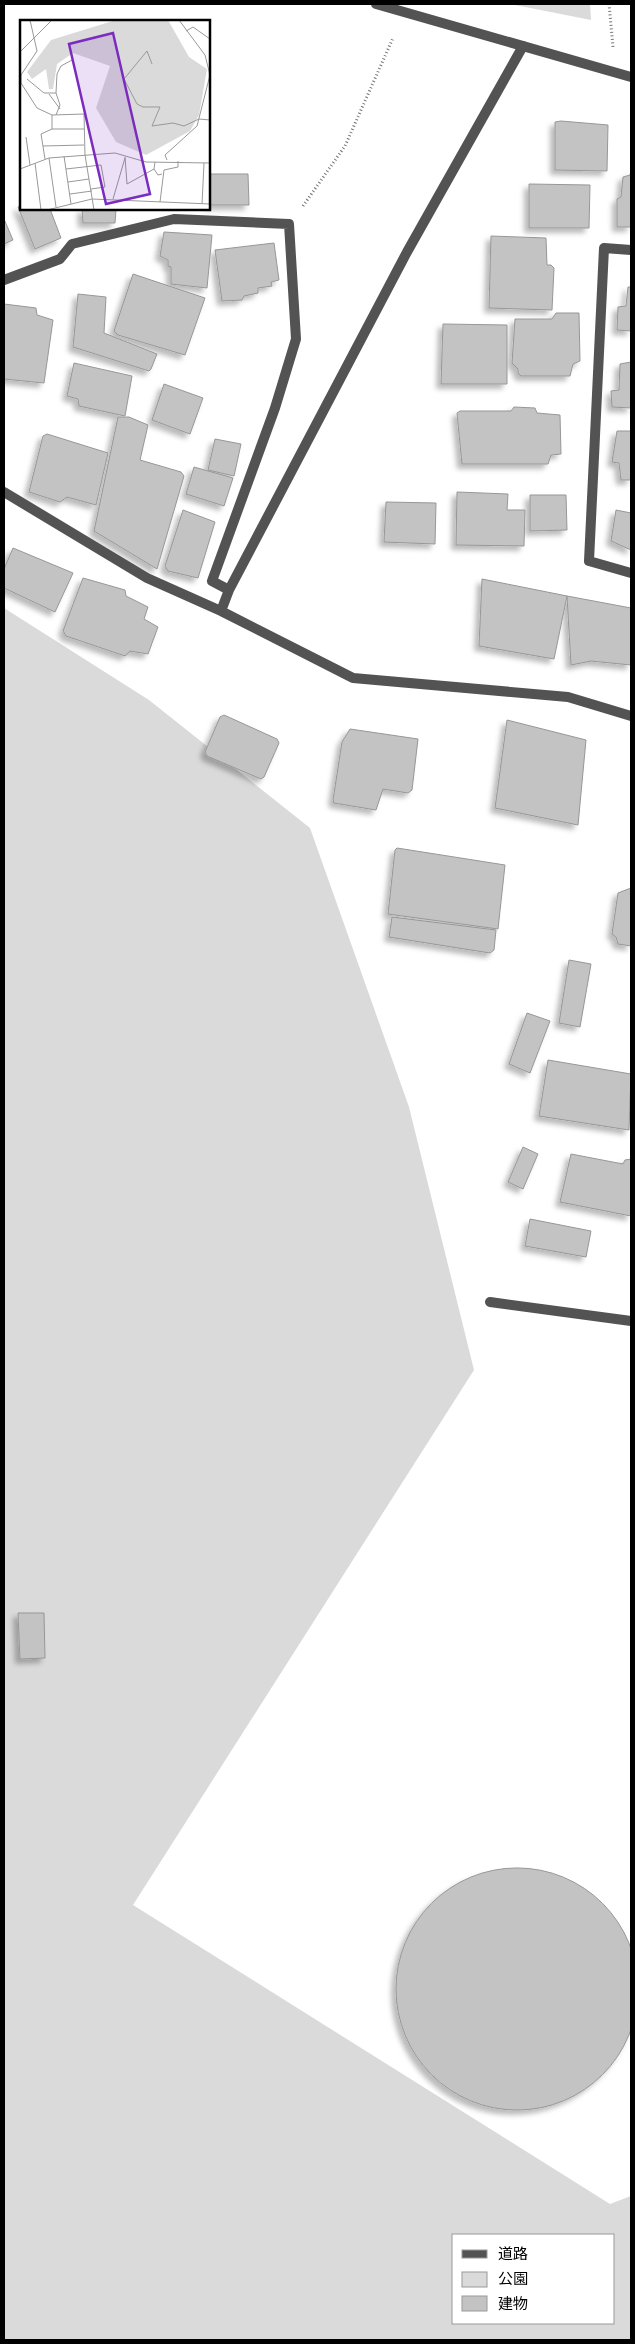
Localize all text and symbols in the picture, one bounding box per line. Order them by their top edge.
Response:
inset map [20,20,210,210]
legend [452,2234,615,2324]
text: 道路 [498,2245,528,2262]
text: 公園 [498,2270,528,2287]
text: 建物 [498,2295,528,2312]

